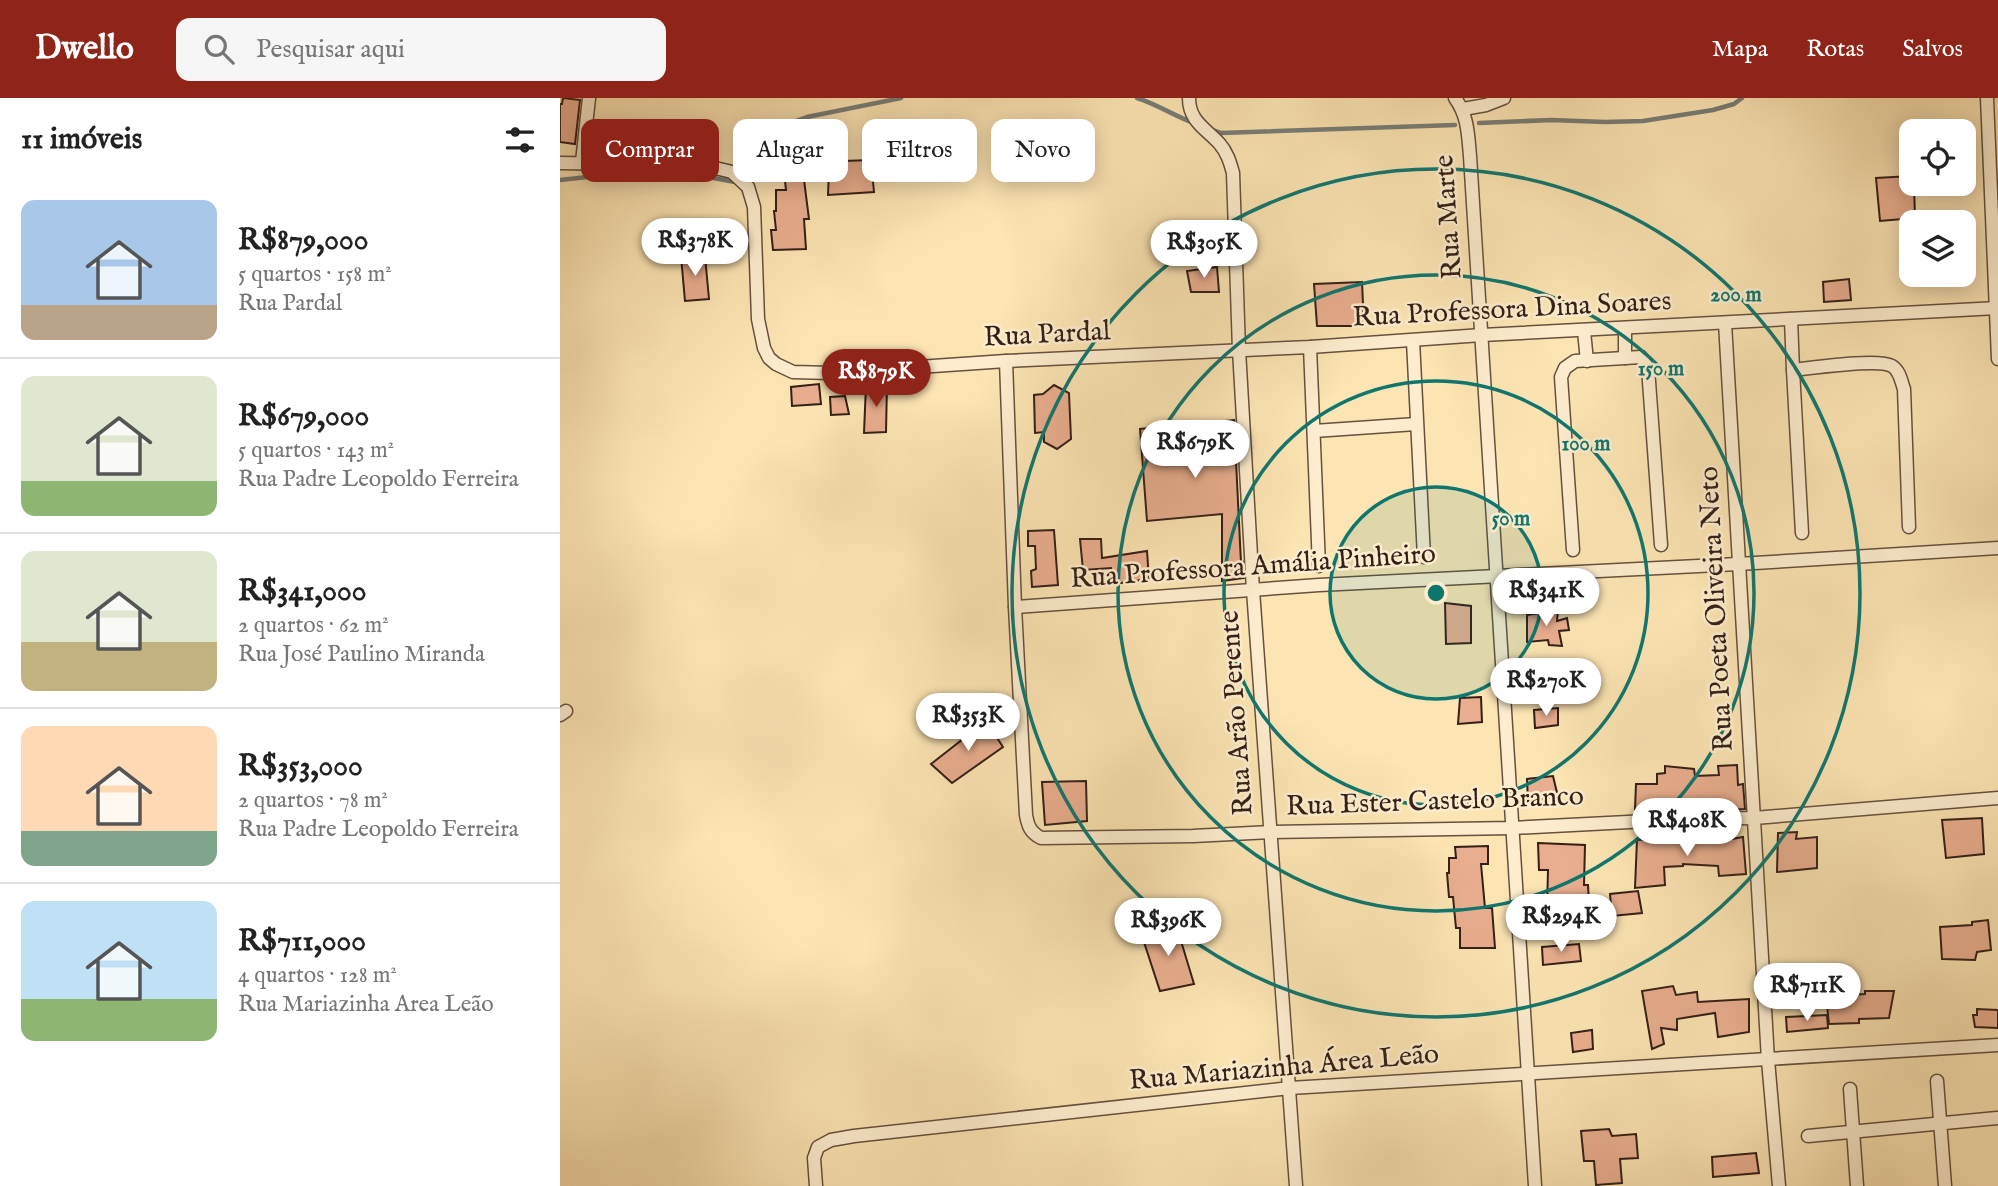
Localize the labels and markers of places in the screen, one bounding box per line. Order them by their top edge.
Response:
pin: R$378K [638,218,752,278]
pin: R$305K [1147,220,1261,280]
pin: R$879K [819,350,933,409]
pin: R$679K [1138,420,1252,480]
pin: R$341K [1489,568,1603,628]
centre of rings [1424,581,1448,605]
pin: R$270K [1489,658,1603,718]
pin: R$353K [911,694,1025,753]
pin: R$408K [1630,798,1744,858]
pin: R$294K [1504,894,1618,954]
pin: R$396K [1111,898,1225,958]
pin: R$711K [1750,964,1864,1023]

